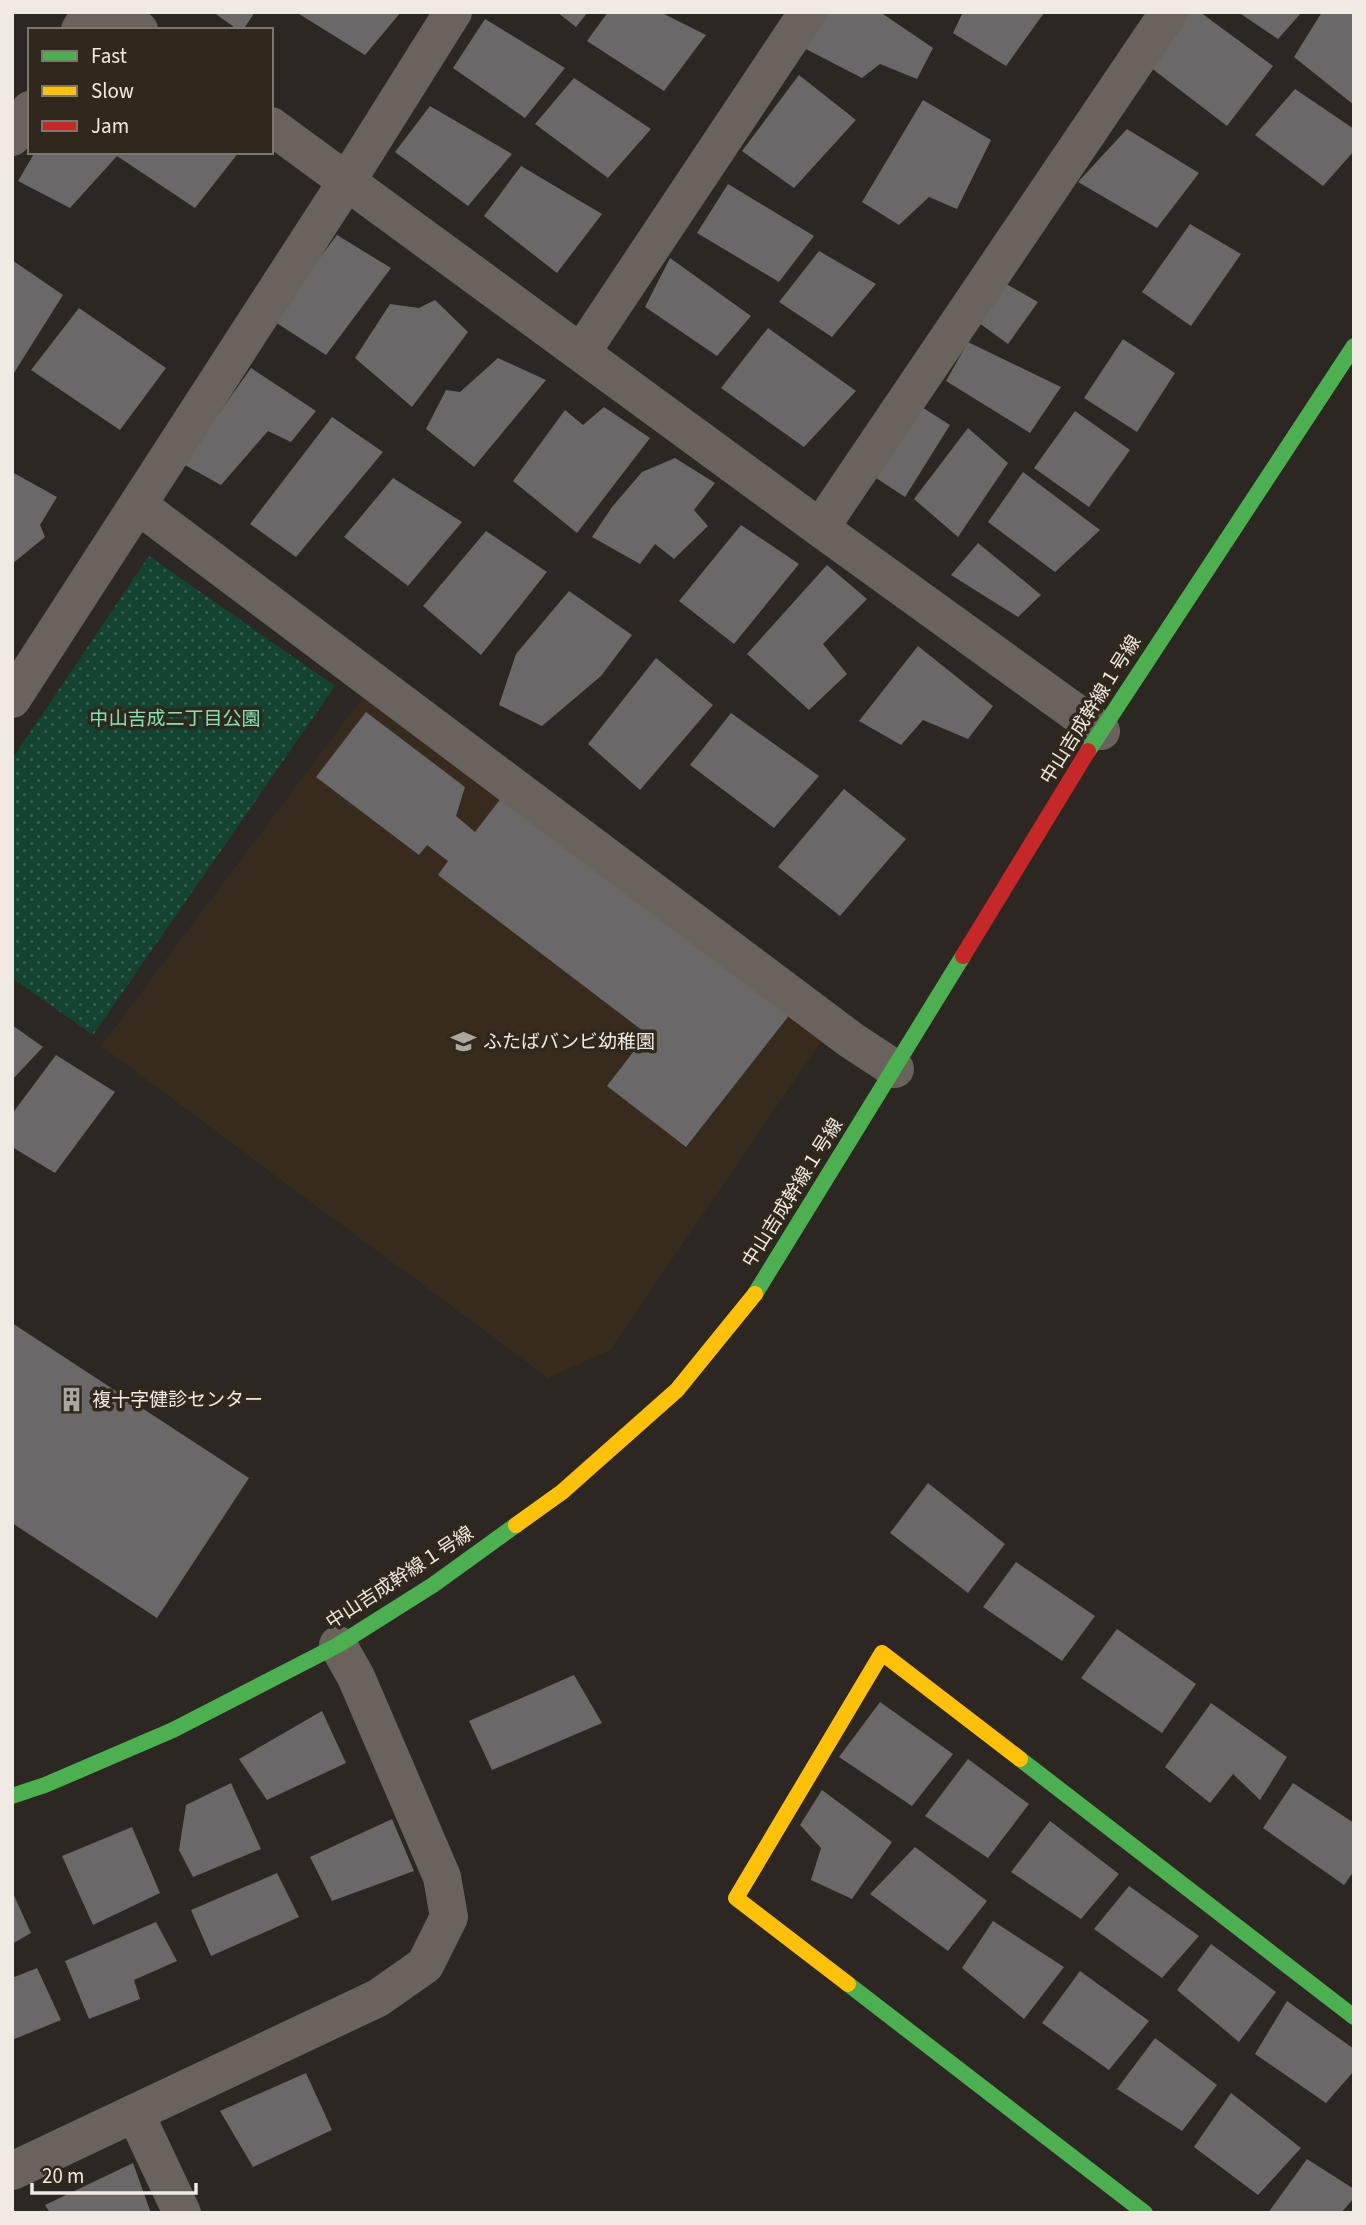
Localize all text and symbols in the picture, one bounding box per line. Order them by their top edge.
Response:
legend [28,28,273,154]
text: Fast [91,41,127,71]
text: Slow [91,76,134,106]
text: Jam [91,111,129,141]
street label: 中山吉成幹線１号線 [1034,630,1148,790]
park label: 中山吉成二丁目公園 [89,706,261,733]
school or university icon: ふたばバンビ幼稚園 [449,1028,477,1056]
place label: ふたばバンビ幼稚園 [483,1029,655,1056]
street label: 中山吉成幹線１号線 [736,1113,850,1273]
building icon: 複十字健診センター [58,1386,86,1414]
place label: 複十字健診センター [92,1387,263,1414]
street label: 中山吉成幹線１号線 [321,1520,479,1636]
scale bar [32,2152,196,2196]
text: 20 m [42,2161,84,2191]

